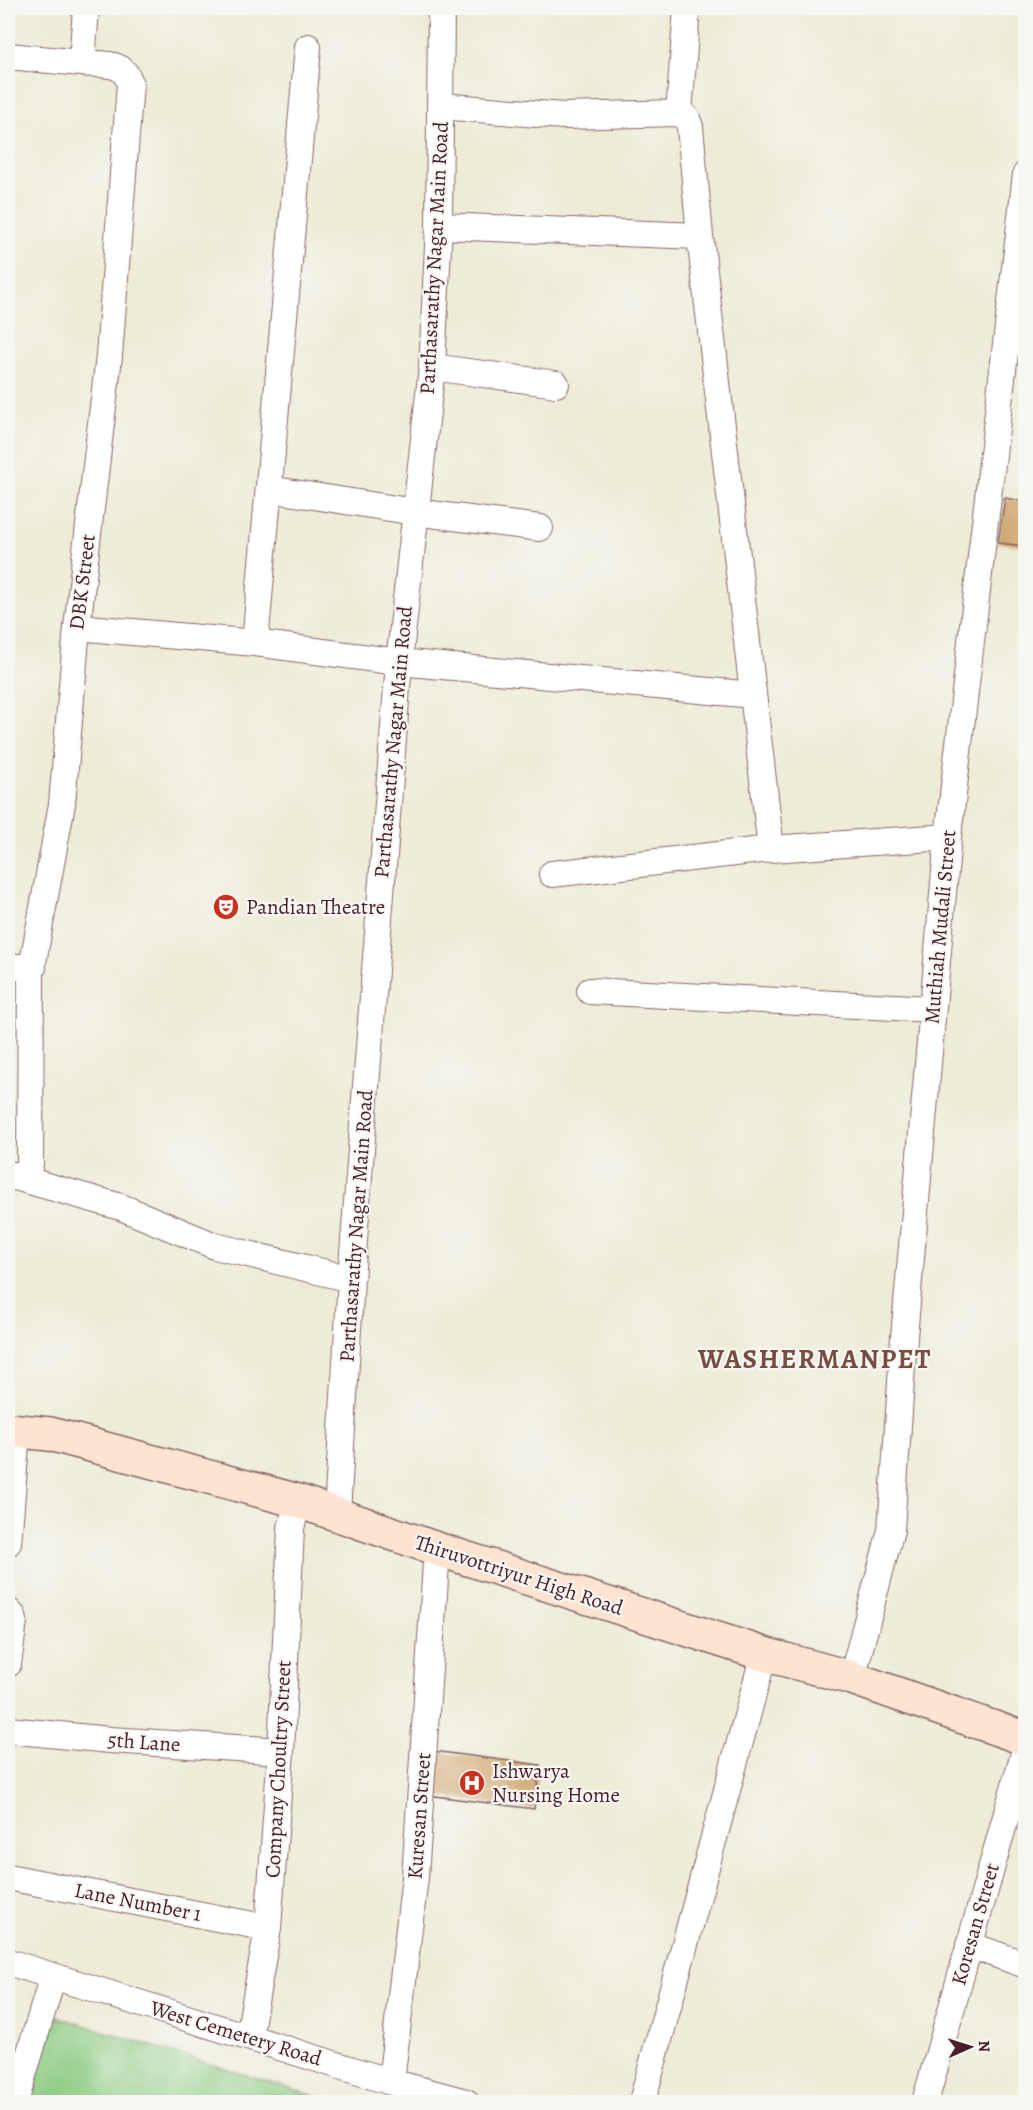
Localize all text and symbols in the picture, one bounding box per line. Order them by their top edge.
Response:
street label: Parthasarathy Nagar Main Road [413,120,455,395]
street label: DBK Street [62,532,102,631]
street label: Parthasarathy Nagar Main Road [367,604,419,879]
street label: Muthiah Mudali Street [918,829,962,1025]
theatre icon: Pandian Theatre [211,892,241,922]
place label: Pandian Theatre [246,893,385,921]
street label: Parthasarathy Nagar Main Road [332,1088,380,1363]
district label: WASHERMANPET [697,1341,932,1377]
street label: Thiruvottriyur High Road [411,1528,627,1622]
street label: Company Choultry Street [258,1659,298,1879]
street label: 5th Lane [107,1725,181,1759]
street label: Kuresan Street [401,1752,437,1880]
place label: Ishwarya Nursing Home [492,1757,620,1809]
hospital icon: Ishwarya Nursing Home [457,1768,487,1798]
street label: Koresan Street [944,1860,1006,1988]
street label: Lane Number 1 [72,1876,204,1928]
street label: West Cemetery Road [146,1993,326,2073]
north arrow [940,2017,1000,2077]
text: N [973,2040,995,2053]

